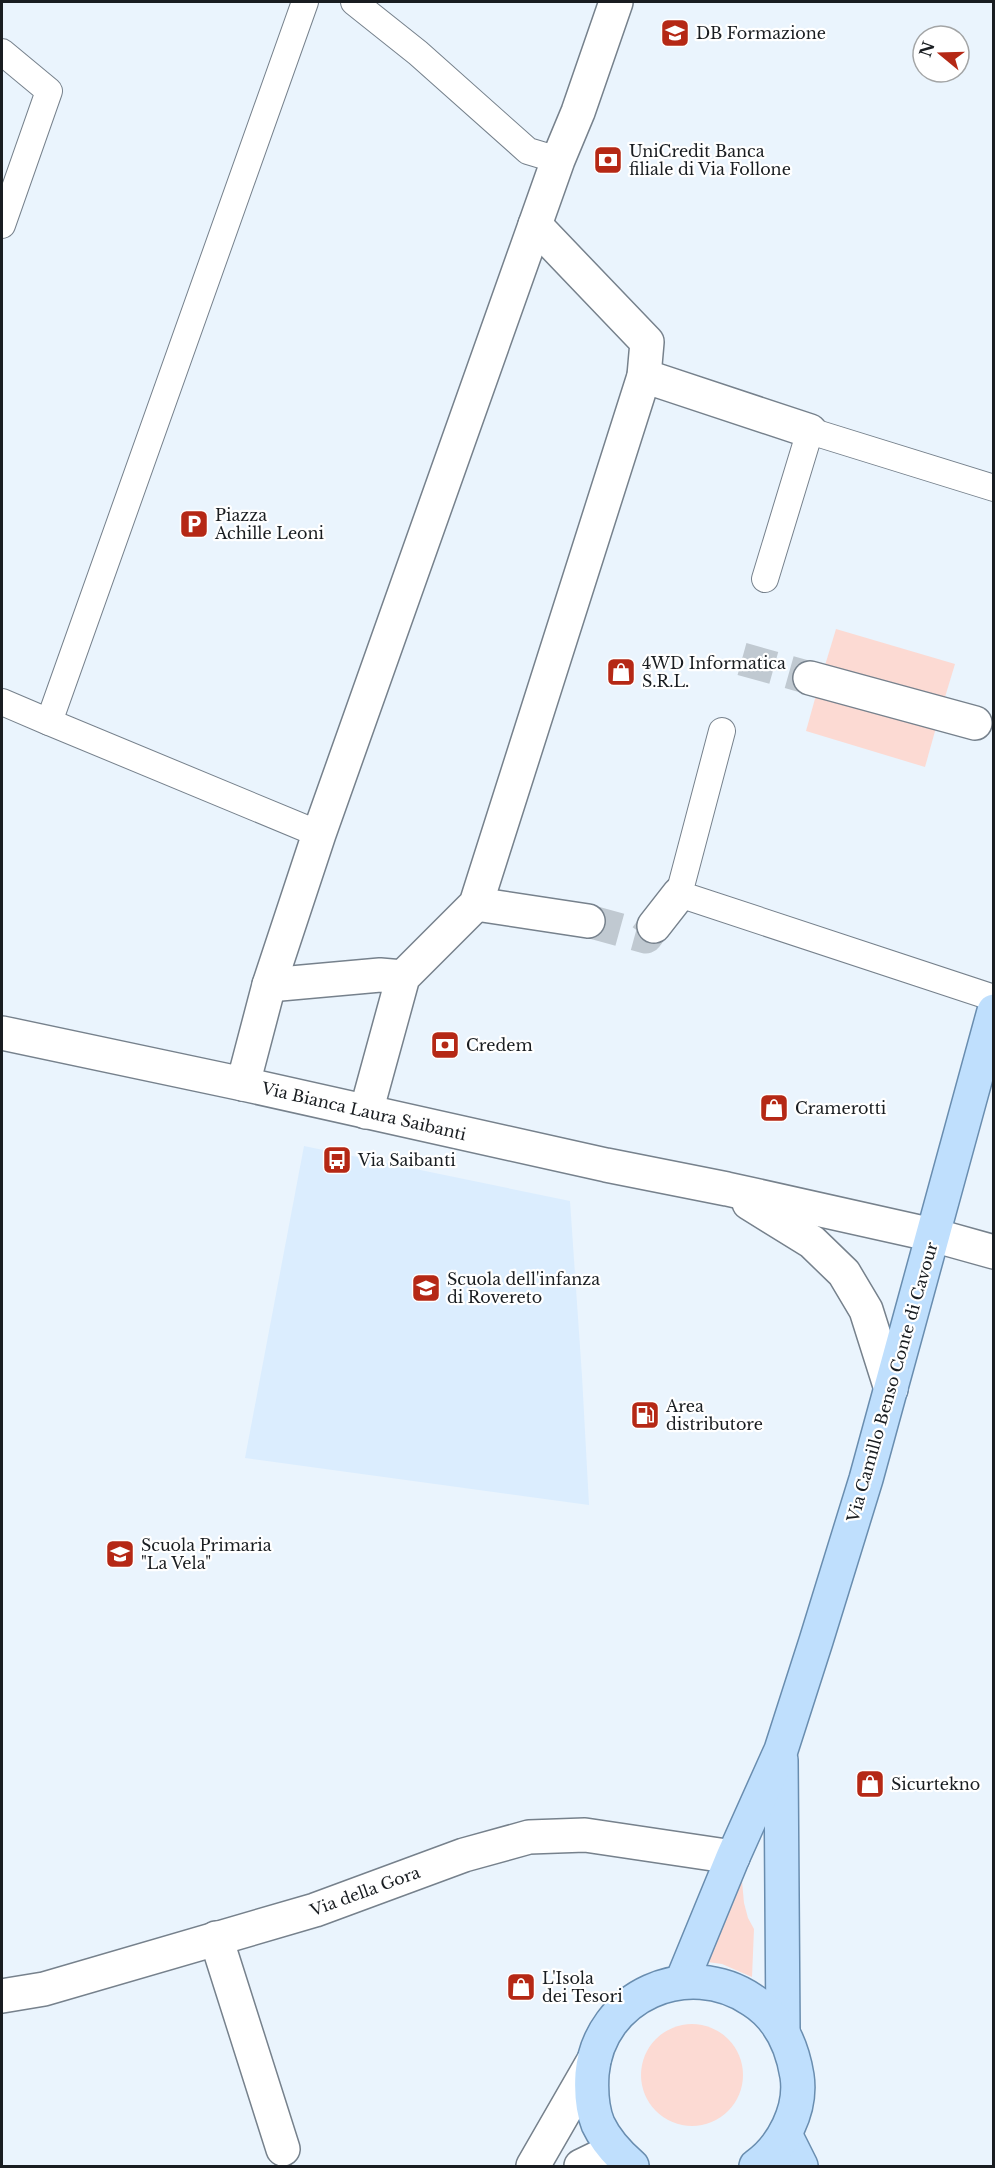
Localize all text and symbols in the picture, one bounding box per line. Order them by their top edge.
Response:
school or university icon: DB Formazione [659,17,691,49]
place label: DB Formazione [696,23,826,43]
north arrow [911,24,971,84]
text: N [915,39,939,59]
place label: UniCredit Banca filiale di Via Follone [629,141,791,179]
bank icon: UniCredit Banca filiale di Via Follone [592,144,624,176]
place label: Piazza Achille Leoni [214,505,325,543]
parking icon: Piazza Achille Leoni [178,508,210,540]
place label: 4WD Informatica S.R.L. [642,653,786,691]
shop icon: 4WD Informatica S.R.L. [605,656,637,688]
bank icon: Credem [429,1029,461,1061]
place label: Credem [466,1035,533,1055]
street label: Via Bianca Laura Saibanti [259,1077,469,1144]
shop icon: Cramerotti [758,1092,790,1124]
place label: Cramerotti [795,1098,887,1118]
bus stop icon: Via Saibanti [321,1144,353,1176]
place label: Via Saibanti [357,1150,456,1170]
street label: Via Camillo Benso Conte di Cavour [842,1239,942,1525]
place label: Scuola dell'infanza di Rovereto [447,1269,600,1307]
school or university icon: Scuola dell'infanza di Rovereto [410,1272,442,1304]
place label: Area distributore [665,1396,763,1434]
fuel station icon: Area distributore [629,1399,661,1431]
place label: Scuola Primaria "La Vela" [141,1535,272,1573]
school or university icon: Scuola Primaria "La Vela" [104,1538,136,1570]
shop icon: Sicurtekno [854,1768,886,1800]
place label: Sicurtekno [891,1774,980,1794]
street label: Via della Gora [306,1862,423,1921]
place label: L'Isola dei Tesori [542,1968,623,2006]
shop icon: L'Isola dei Tesori [505,1971,537,2003]

